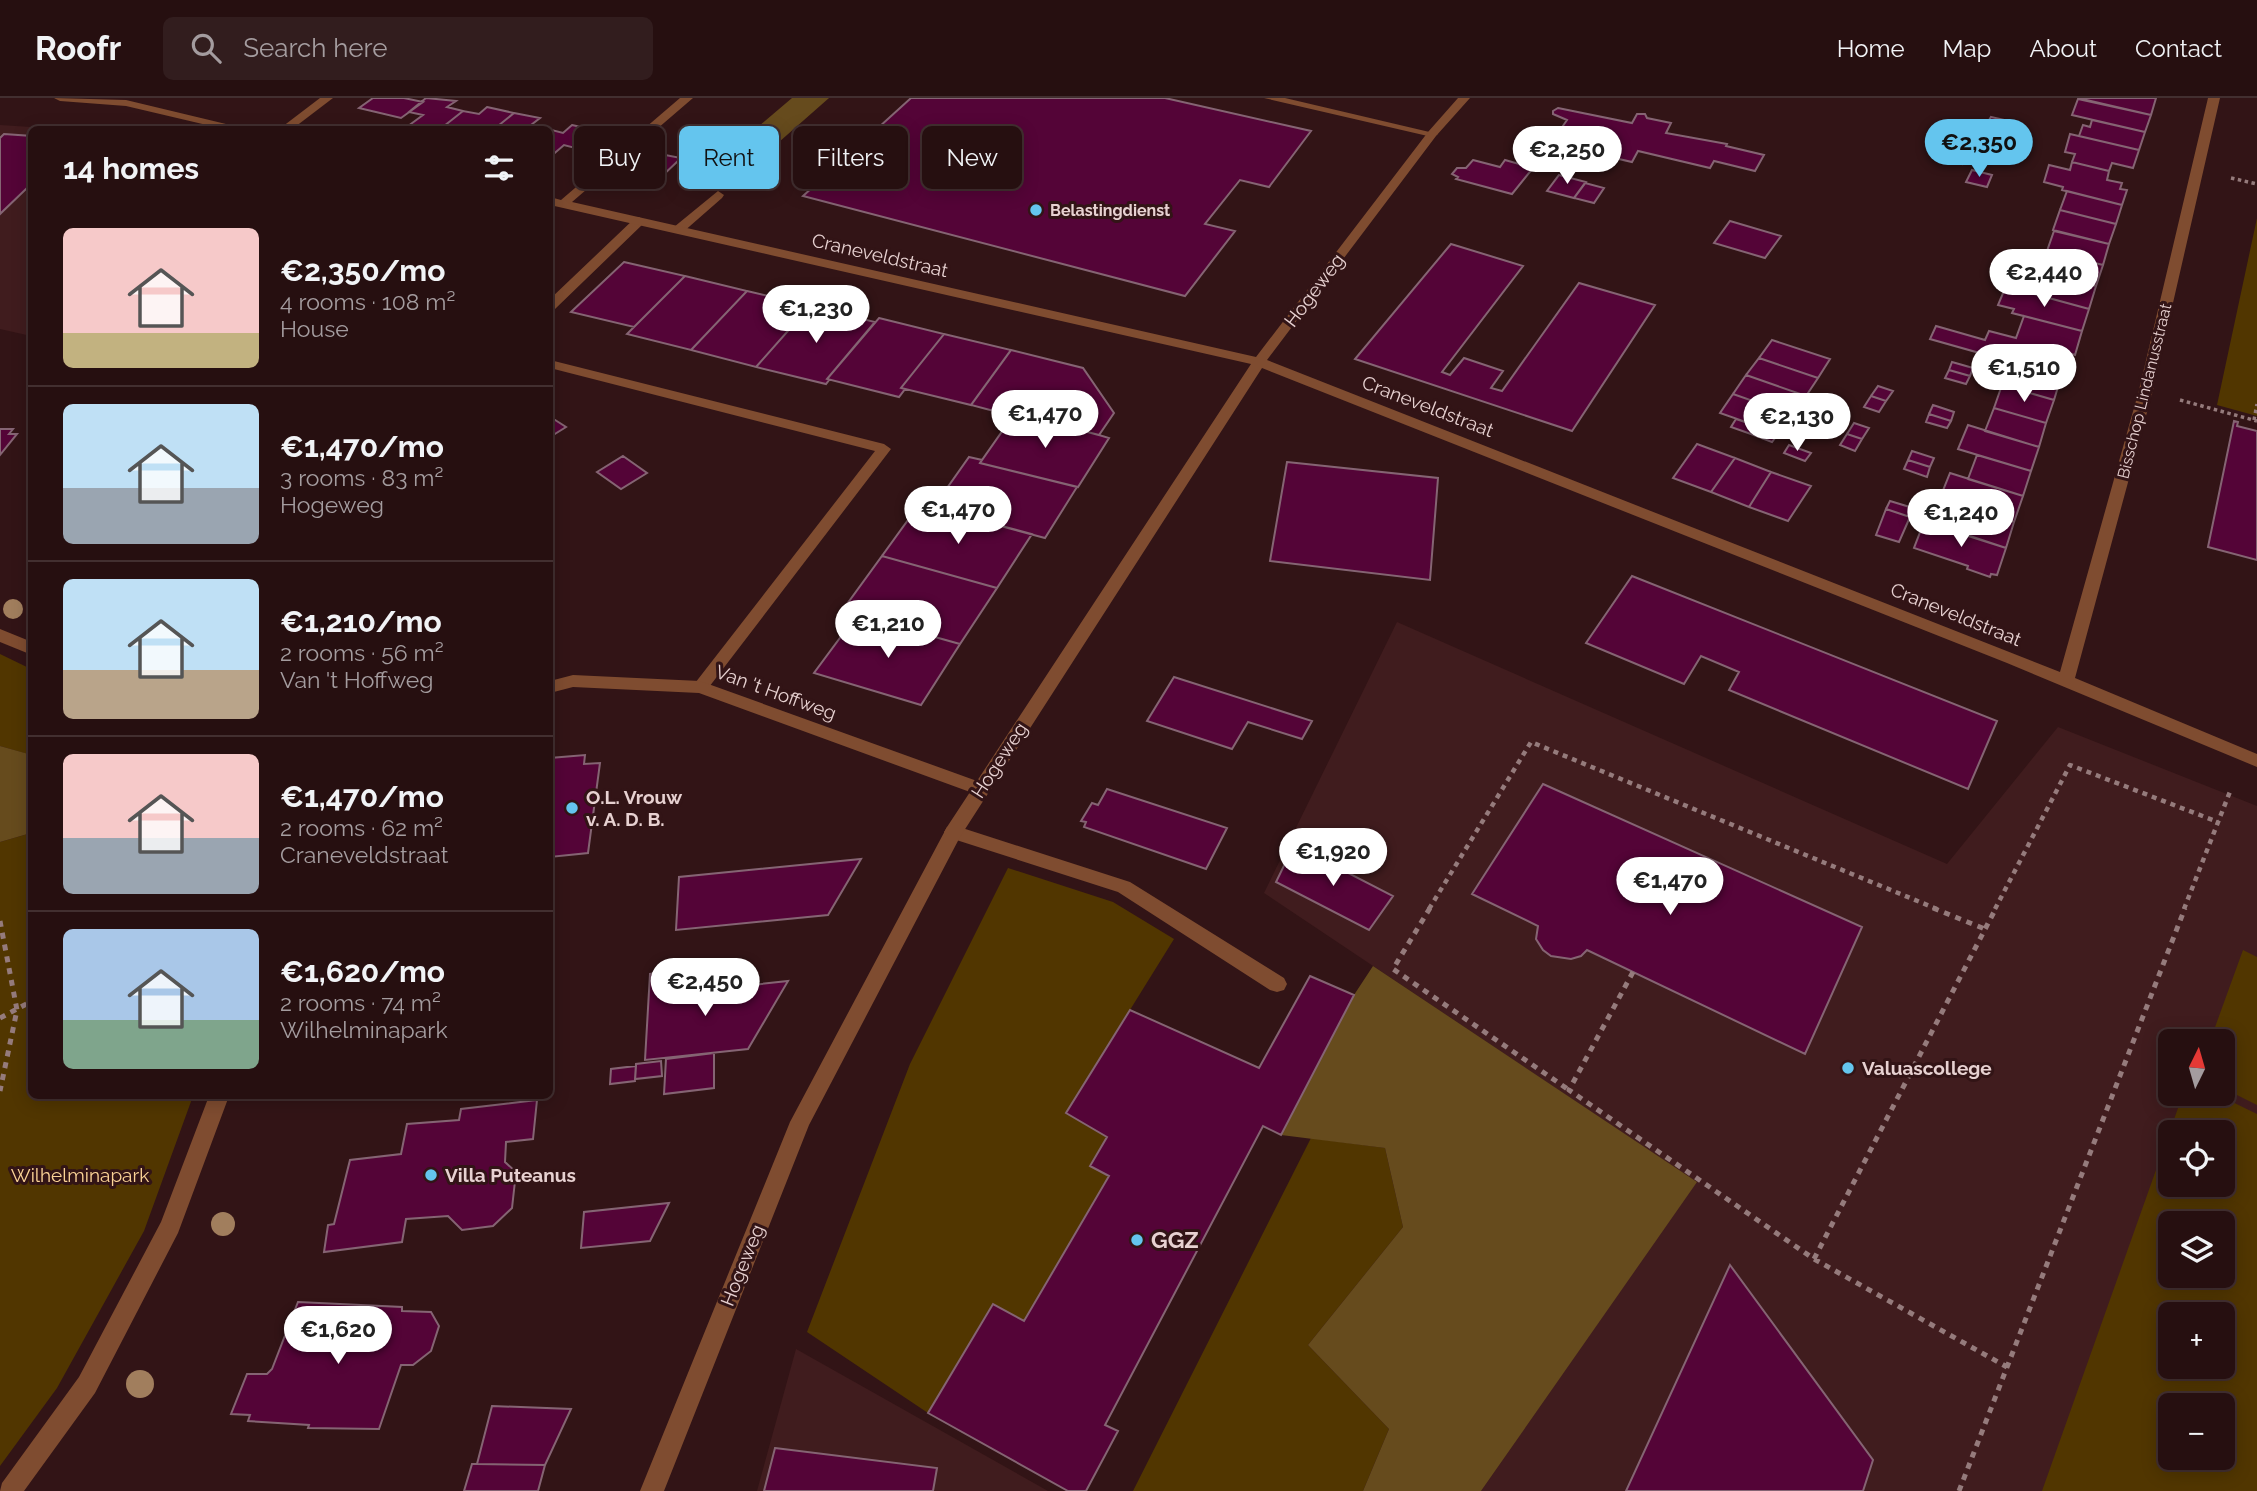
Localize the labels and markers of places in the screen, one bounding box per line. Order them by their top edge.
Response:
pin: €2,350 [1922,120,2036,179]
pin: €2,250 [1510,126,1624,186]
place label: Belastingdienst [1050,201,1170,220]
marker: Belastingdienst [1028,202,1044,218]
pin: €2,440 [1987,250,2101,309]
pin: €1,230 [759,286,873,345]
pin: €1,510 [1967,344,2081,404]
pin: €1,470 [988,390,1102,450]
pin: €2,130 [1740,394,1854,453]
pin: €1,470 [901,486,1015,546]
pin: €1,240 [1904,490,2018,549]
pin: €1,210 [831,601,945,660]
place label: O.L. Vrouw v. A. D. B. [586,786,682,830]
marker: O.L. Vrouw v. A. D. B. [564,800,580,816]
pin: €1,920 [1276,828,1390,888]
pin: €1,470 [1613,858,1727,917]
pin: €2,450 [648,958,762,1018]
place label: Valuascollege [1862,1057,1992,1079]
marker: Valuascollege [1840,1060,1856,1076]
place label: Villa Puteanus [445,1164,576,1186]
marker: Villa Puteanus [423,1167,439,1183]
place label: GGZ [1151,1226,1199,1253]
marker: GGZ [1129,1232,1145,1248]
pin: €1,620 [281,1306,395,1366]

